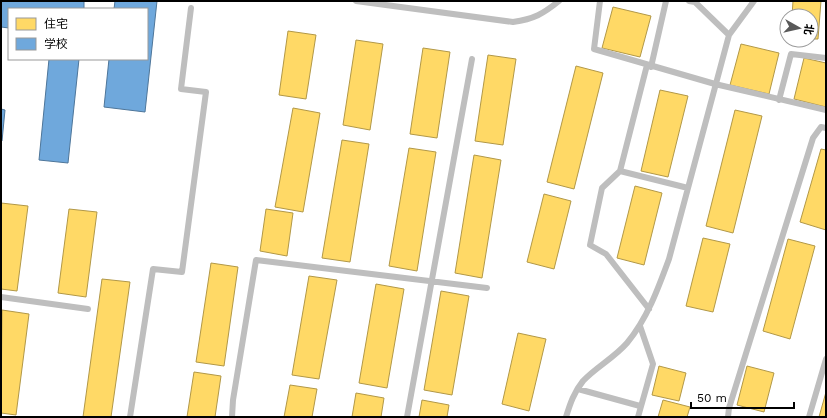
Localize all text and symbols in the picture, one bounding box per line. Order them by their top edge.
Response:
legend [8,8,148,60]
north arrow [779,8,819,48]
text: 住宅 [44,17,68,31]
text: 北 [801,23,816,36]
text: 学校 [44,37,68,51]
scale bar [691,384,794,410]
text: 50 m [697,391,727,405]

